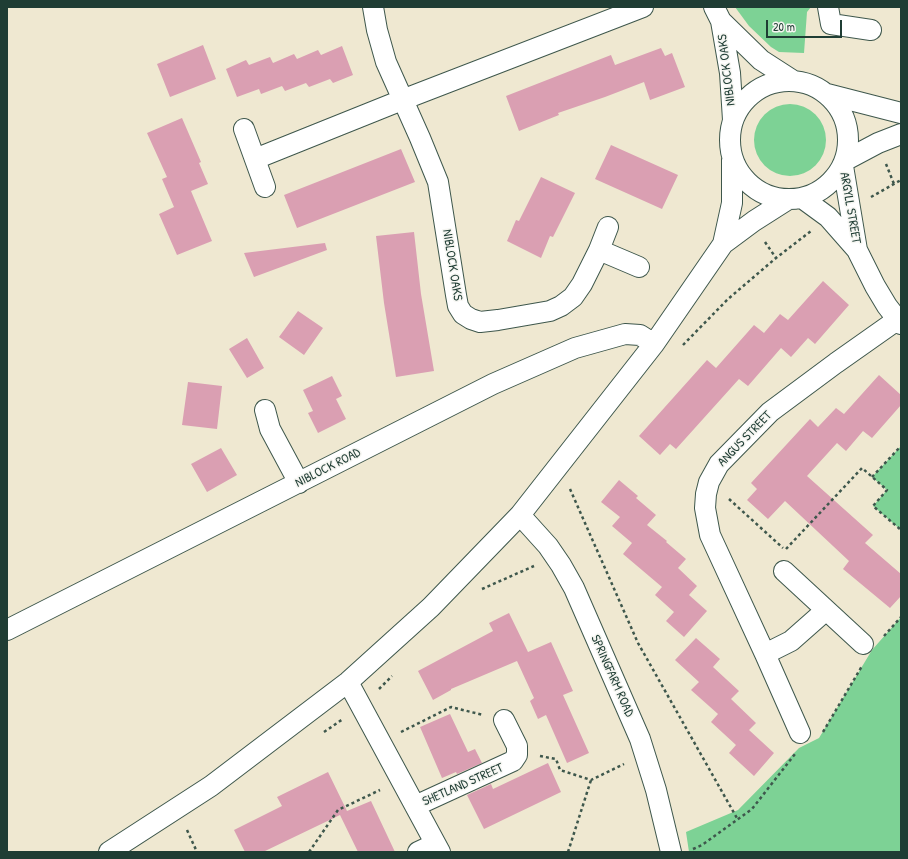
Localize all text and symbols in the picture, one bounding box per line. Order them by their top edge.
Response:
scale bar [768,12,844,38]
text: 20 m [773,18,795,35]
street label: NIBLOCK OAKS [715,33,739,107]
street label: ARGYLL STREET [836,171,864,245]
street label: NIBLOCK OAKS [439,228,465,302]
street label: ANGUS STREET [715,408,775,470]
street label: NIBLOCK ROAD [293,445,363,491]
street label: SPRINGFARM ROAD [587,633,637,719]
street label: SHETLAND STREET [420,760,506,810]

